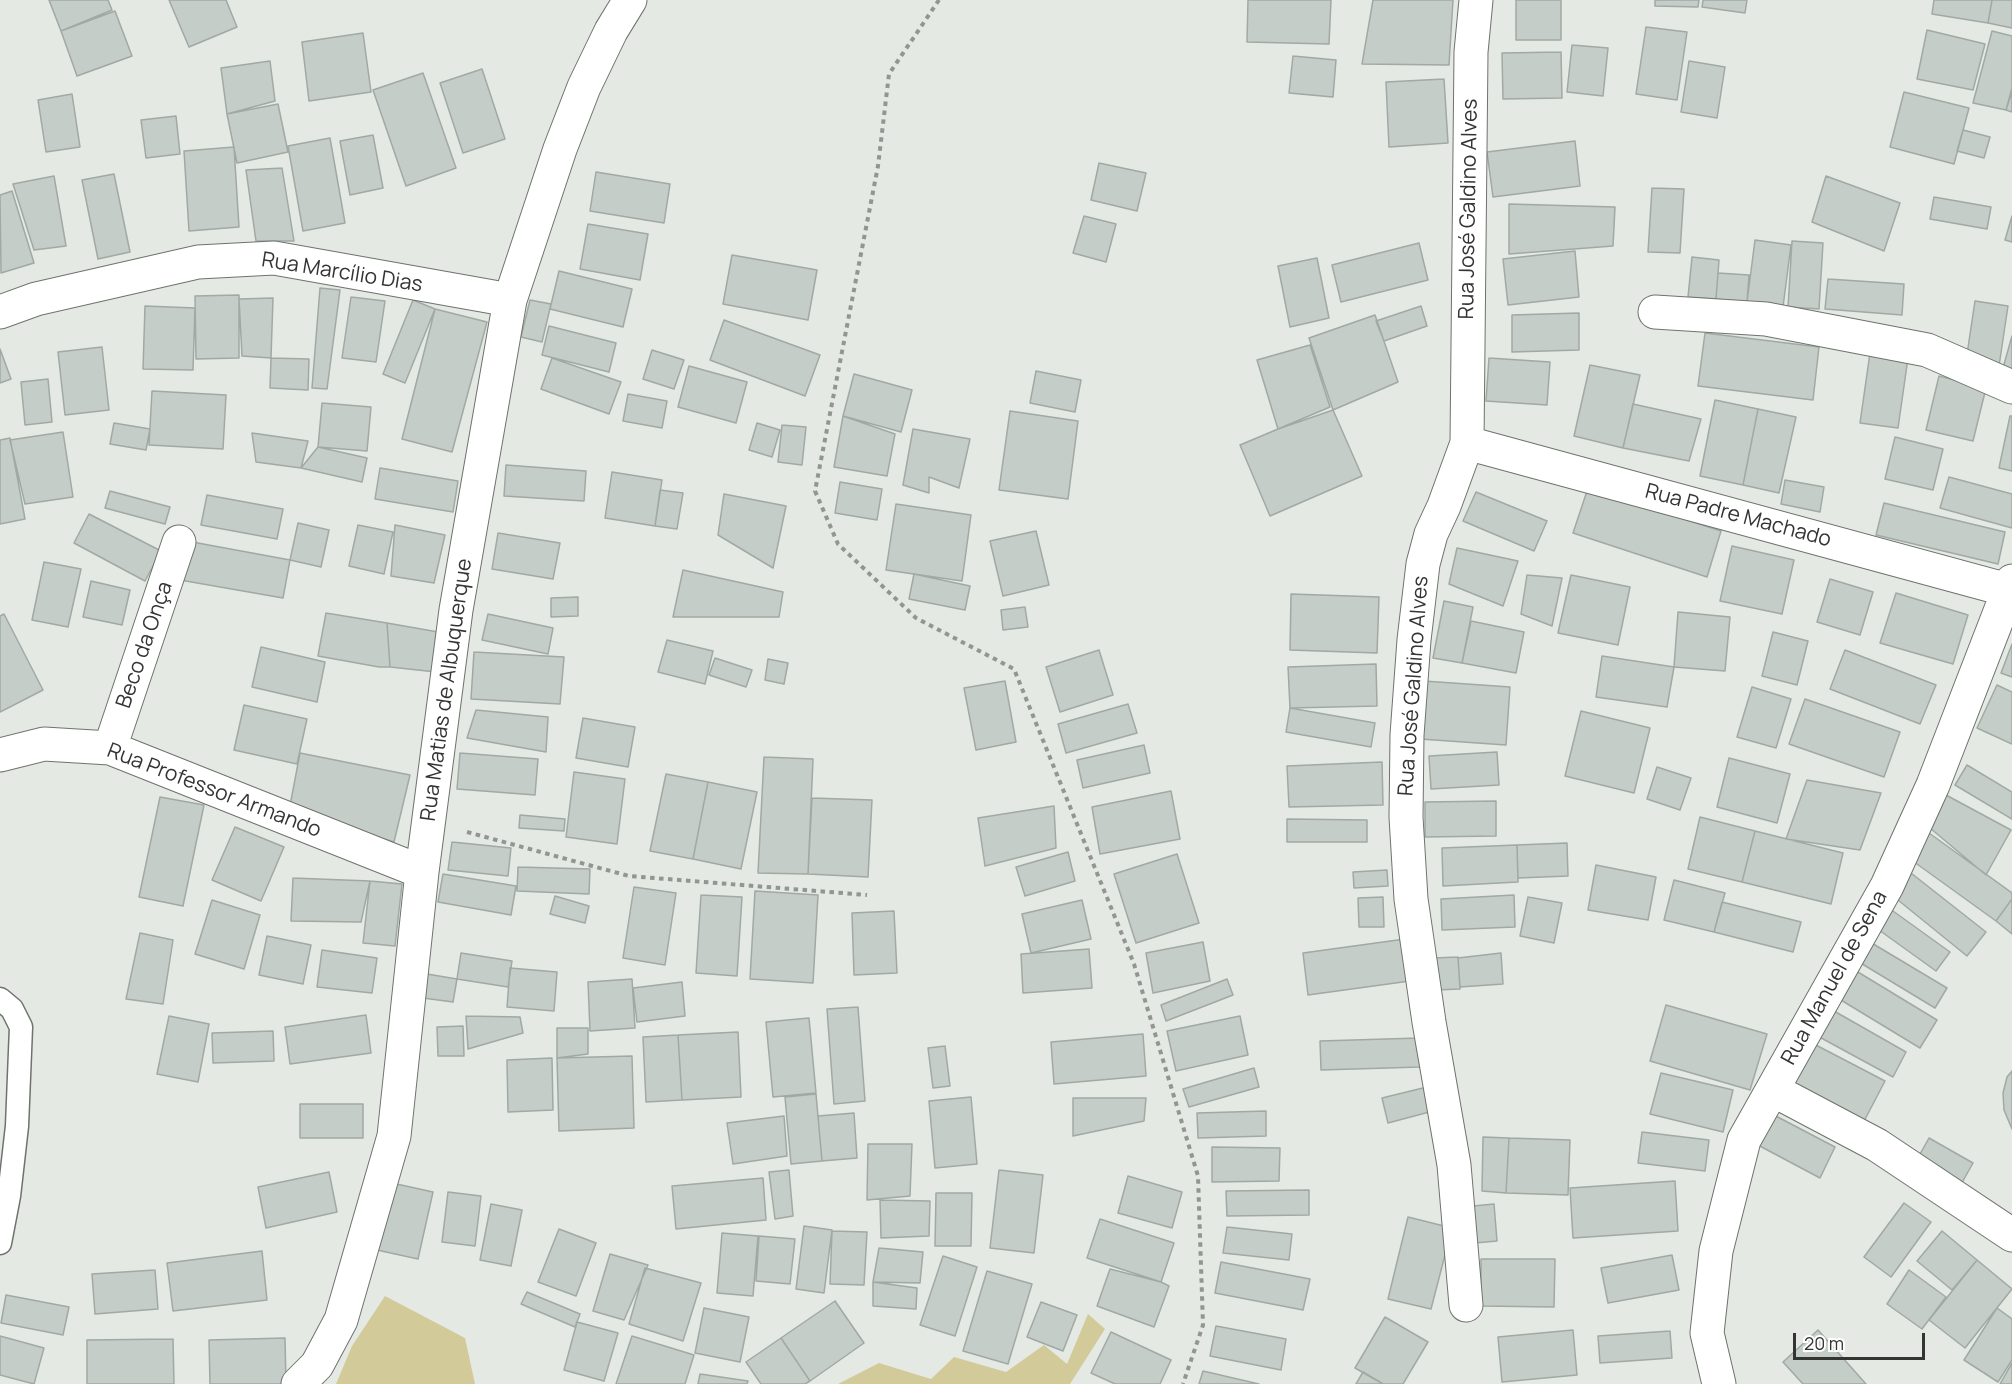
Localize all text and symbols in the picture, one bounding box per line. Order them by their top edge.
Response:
street label: Rua José Galdino Alves [1454,98,1484,320]
street label: Rua Marcílio Dias [260,248,424,298]
street label: Rua Padre Machado [1642,479,1834,553]
street label: Rua Matias de Albuquerque [416,557,478,823]
street label: Rua José Galdino Alves [1394,575,1434,797]
street label: Beco da Onça [112,578,178,712]
street label: Rua Professor Armando [103,739,325,843]
street label: Rua Manuel de Sena [1777,887,1893,1069]
scale bar [1796,1321,1928,1359]
text: 20 m [1804,1331,1844,1355]

